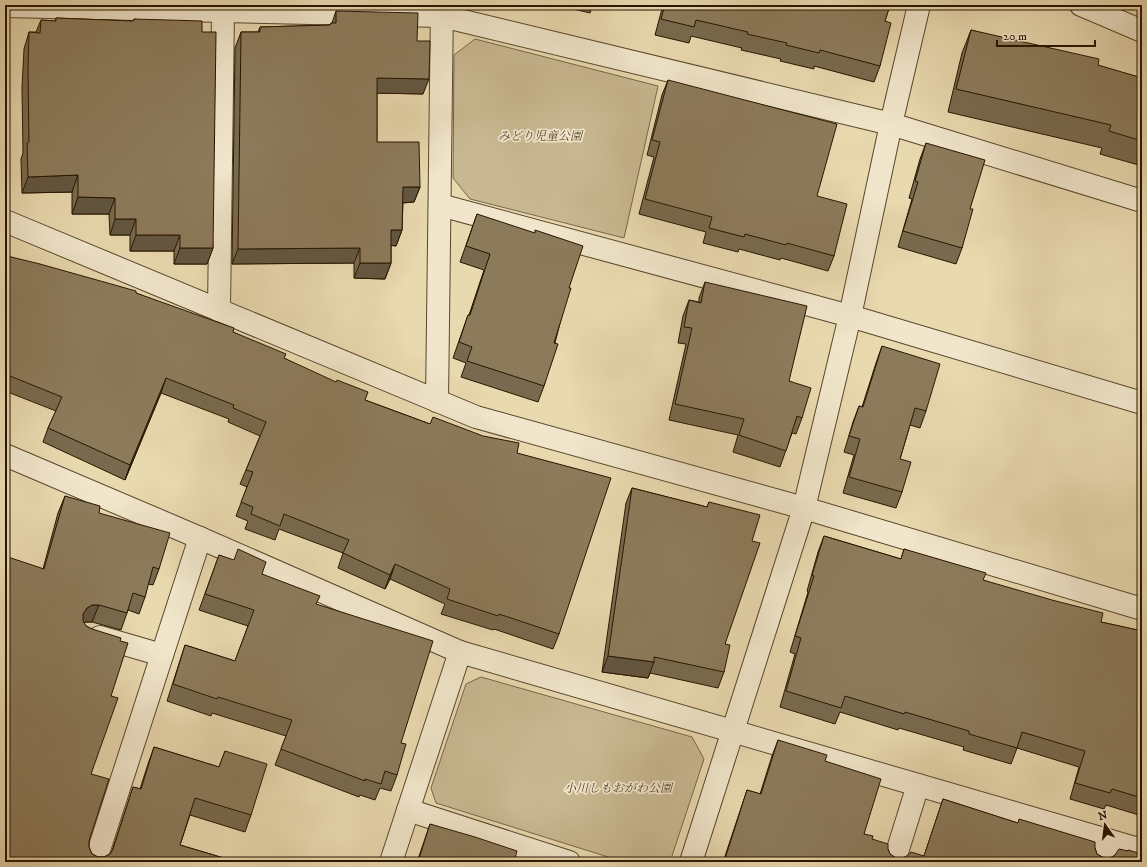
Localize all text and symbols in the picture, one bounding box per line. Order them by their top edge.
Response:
scale bar [997,22,1095,48]
text: 20 m [1003,29,1027,44]
park label: みどり児童公園 [498,129,584,144]
park label: 小川しもおがわ公園 [564,781,674,796]
north arrow [1085,805,1125,845]
text: N [1097,808,1109,824]

